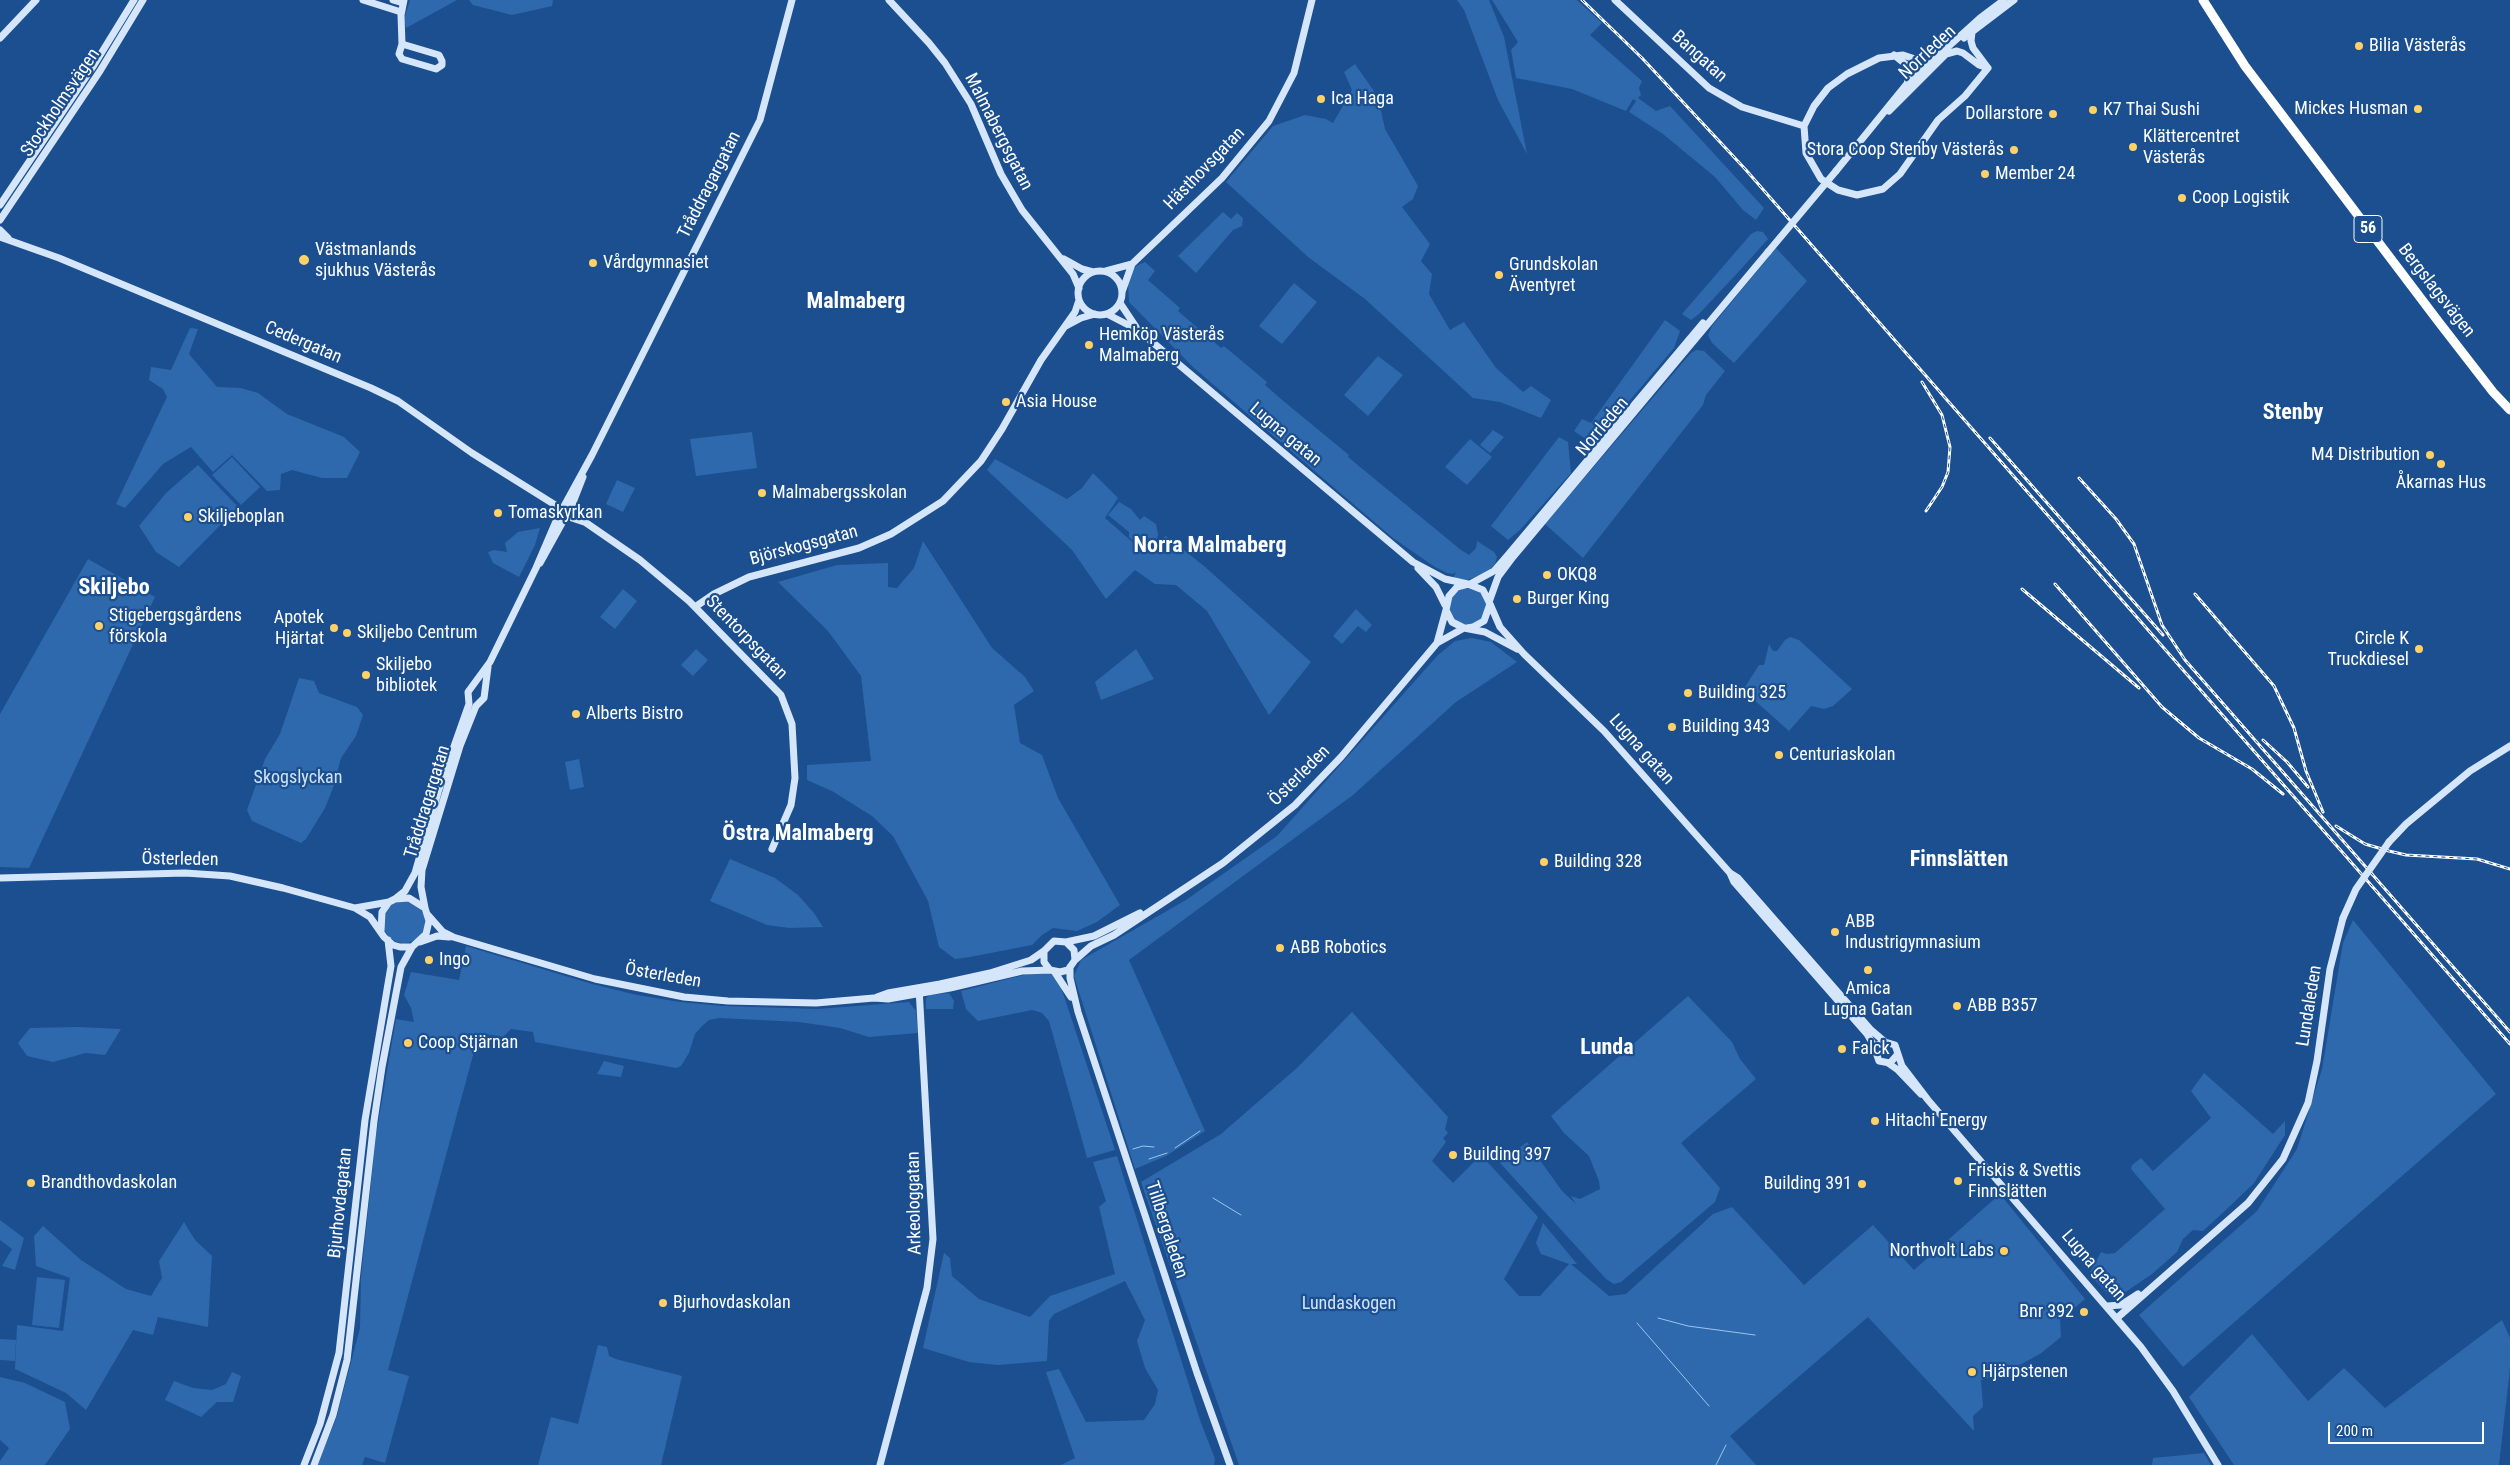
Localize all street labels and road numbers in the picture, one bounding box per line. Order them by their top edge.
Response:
street label: Norrleden [1895,21,1961,85]
street label: Bangatan [1667,26,1731,88]
street label: Stockholmsvägen [17,45,105,161]
street label: Malmabergsgatan [959,70,1037,194]
street label: Hästhovsgatan [1160,123,1250,215]
street label: Tråddragargatan [674,128,746,242]
road number: 56 [2354,215,2382,242]
street label: Bergslagsvägen [2393,240,2479,342]
street label: Cedergatan [261,317,345,369]
street label: Norrleden [1572,393,1634,461]
street label: Lugna gatan [1245,399,1325,471]
street label: Björskogsgatan [748,521,860,571]
street label: Stentorpsgatan [700,591,792,685]
street label: Lugna gatan [1604,710,1678,790]
street label: Österleden [1265,741,1335,811]
street label: Tråddragargatan [401,743,455,861]
street label: Österleden [141,849,219,871]
street label: Österleden [623,959,703,993]
street label: Lundaleden [2293,964,2327,1048]
street label: Bjurhovdagatan [324,1147,358,1259]
street label: Arkeologgatan [903,1151,927,1255]
street label: Tillbergaleden [1140,1179,1192,1281]
street label: Lugna gatan [2056,1226,2130,1306]

